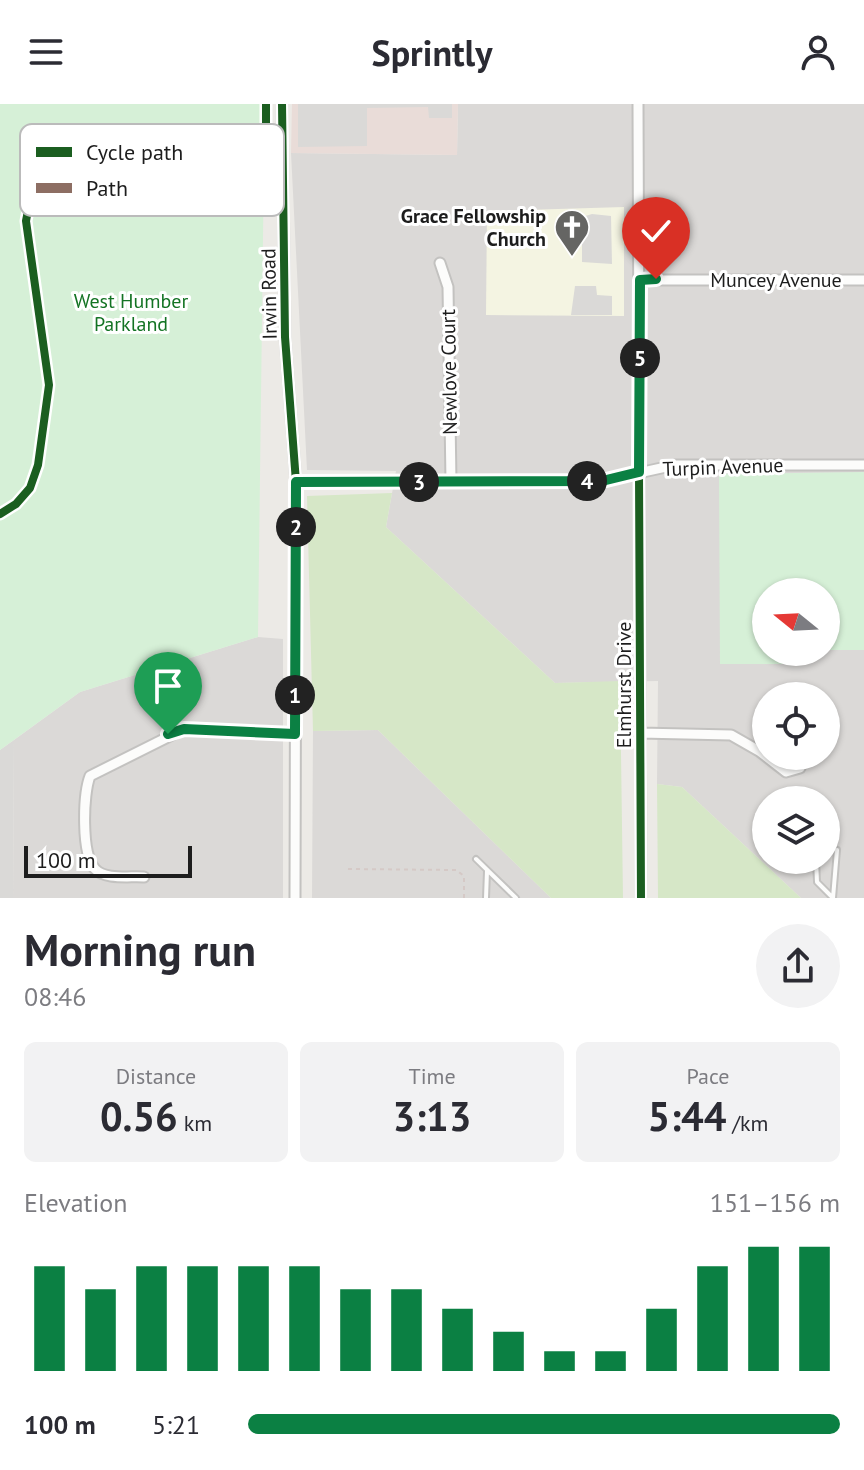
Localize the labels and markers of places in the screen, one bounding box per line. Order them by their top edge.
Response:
pin [622,197,690,279]
place label: Grace Fellowship Church [401,203,546,252]
church icon: Grace Fellowship Church [553,208,591,258]
pin: 5 [620,338,660,378]
pin: 4 [567,461,607,501]
pin: 3 [399,462,439,502]
pin: 2 [276,507,316,547]
pin [134,652,202,734]
pin: 1 [275,675,315,715]

